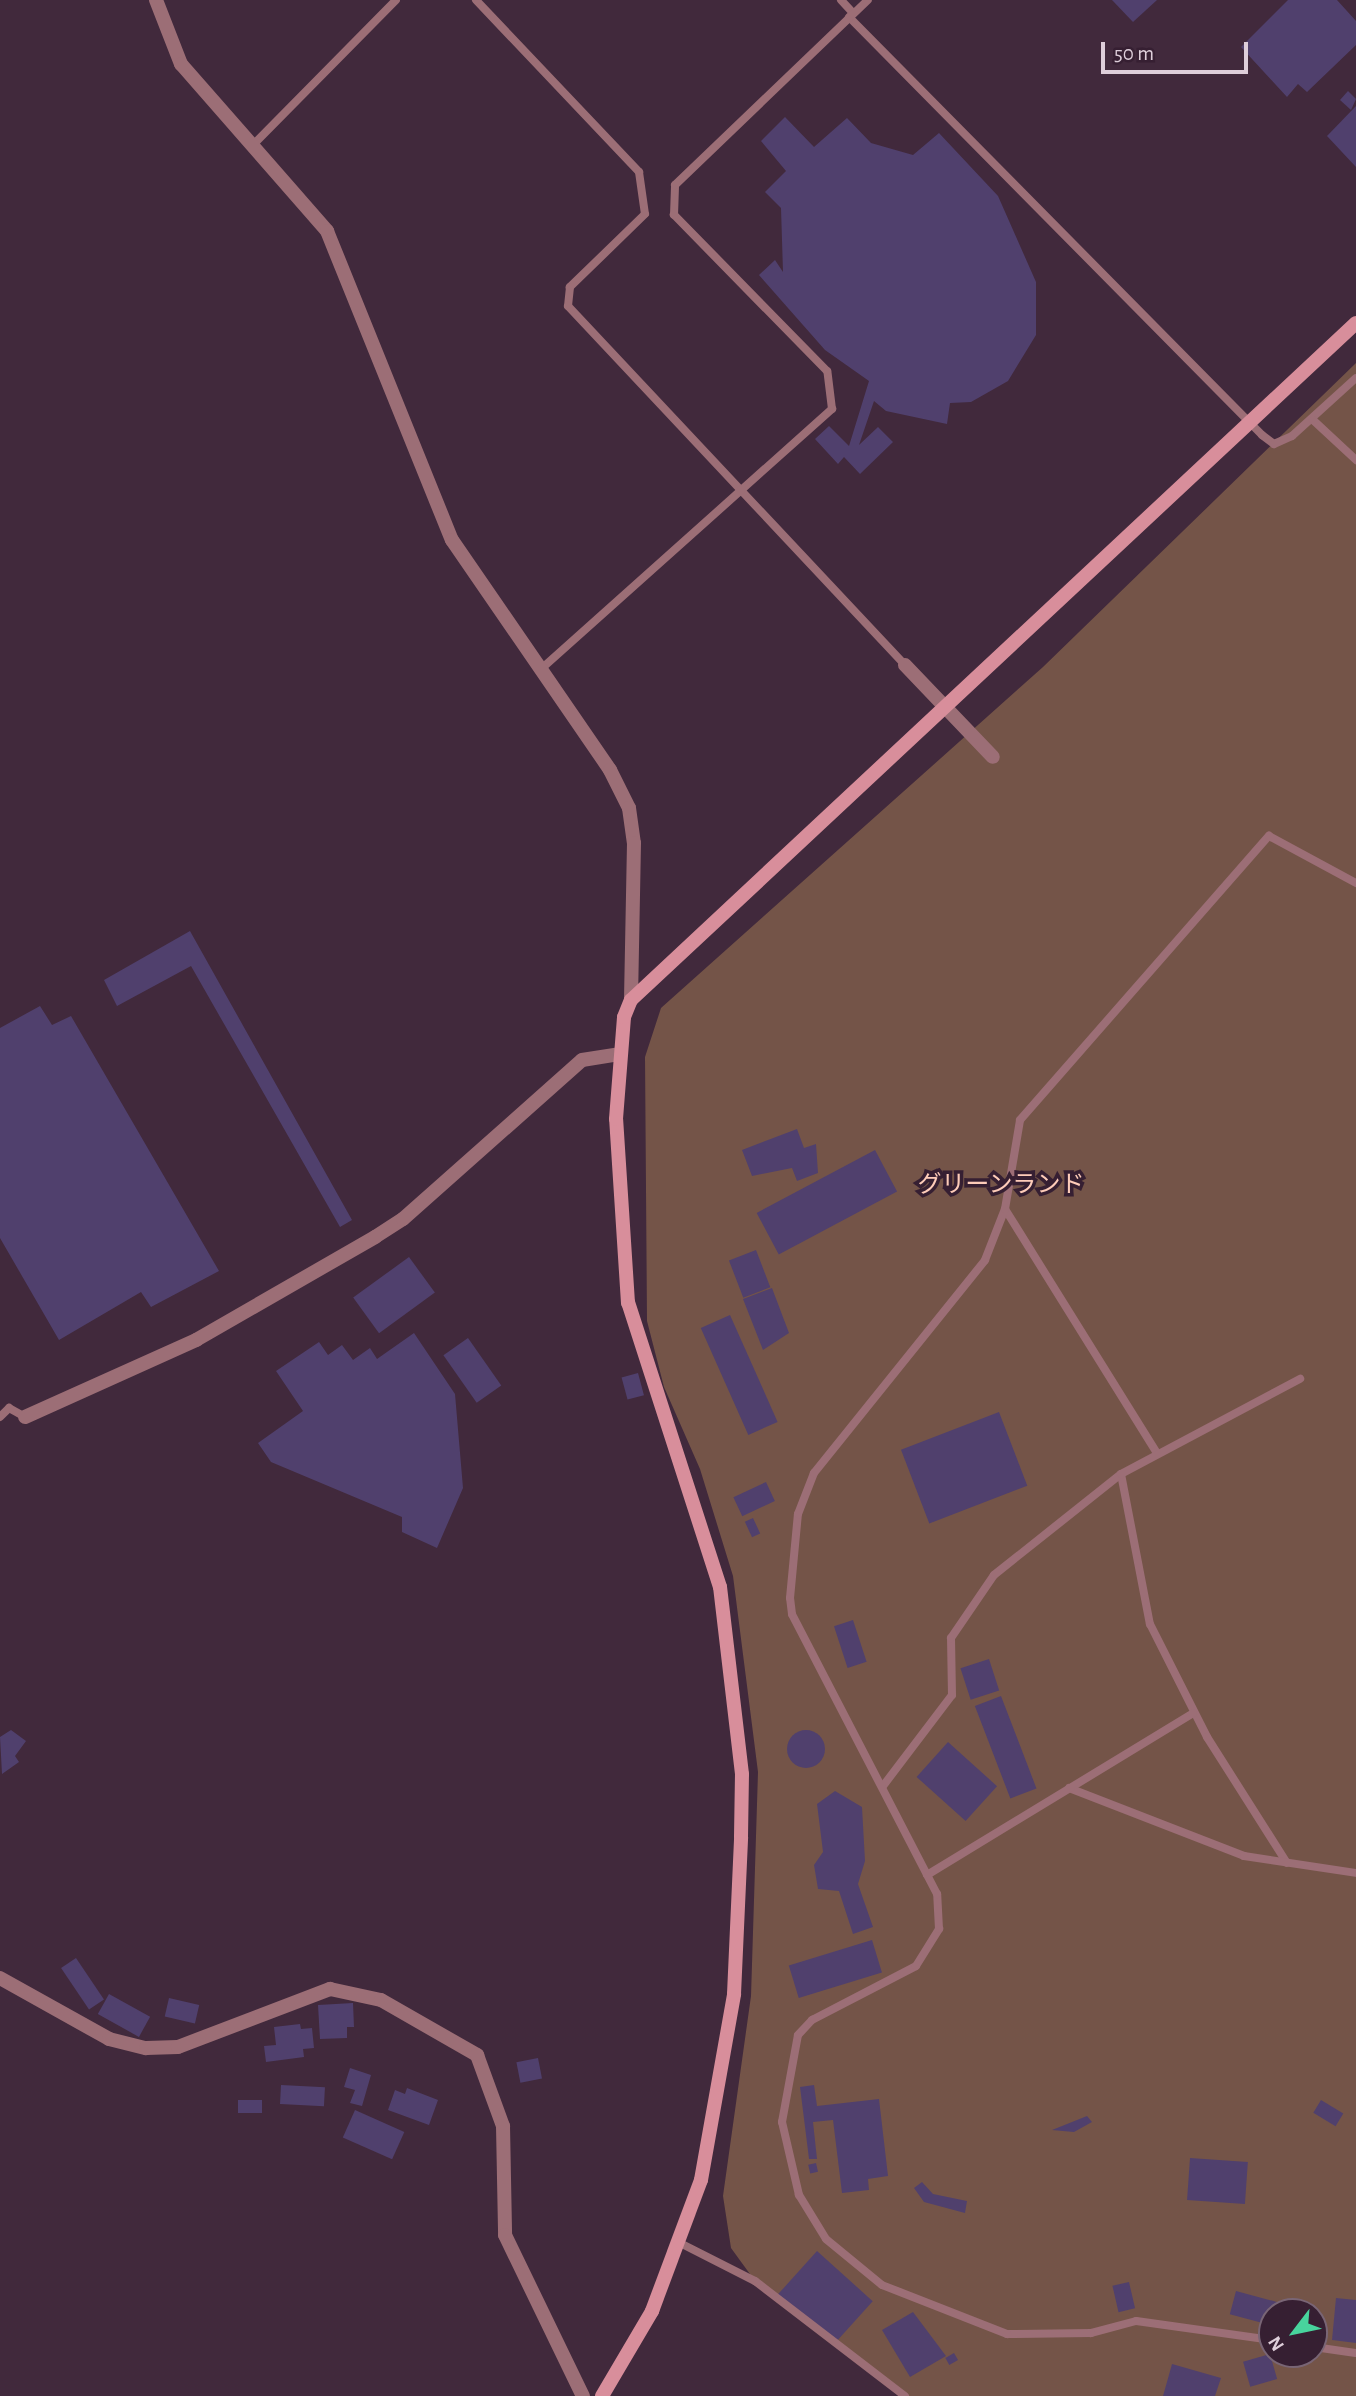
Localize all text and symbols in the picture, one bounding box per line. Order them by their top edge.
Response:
scale bar [1104,28,1251,72]
text: 50 m [1114,43,1154,64]
park label: グリーンランド [917,1172,1085,1200]
north arrow [1258,2298,1328,2368]
text: N [1265,2333,1288,2354]

